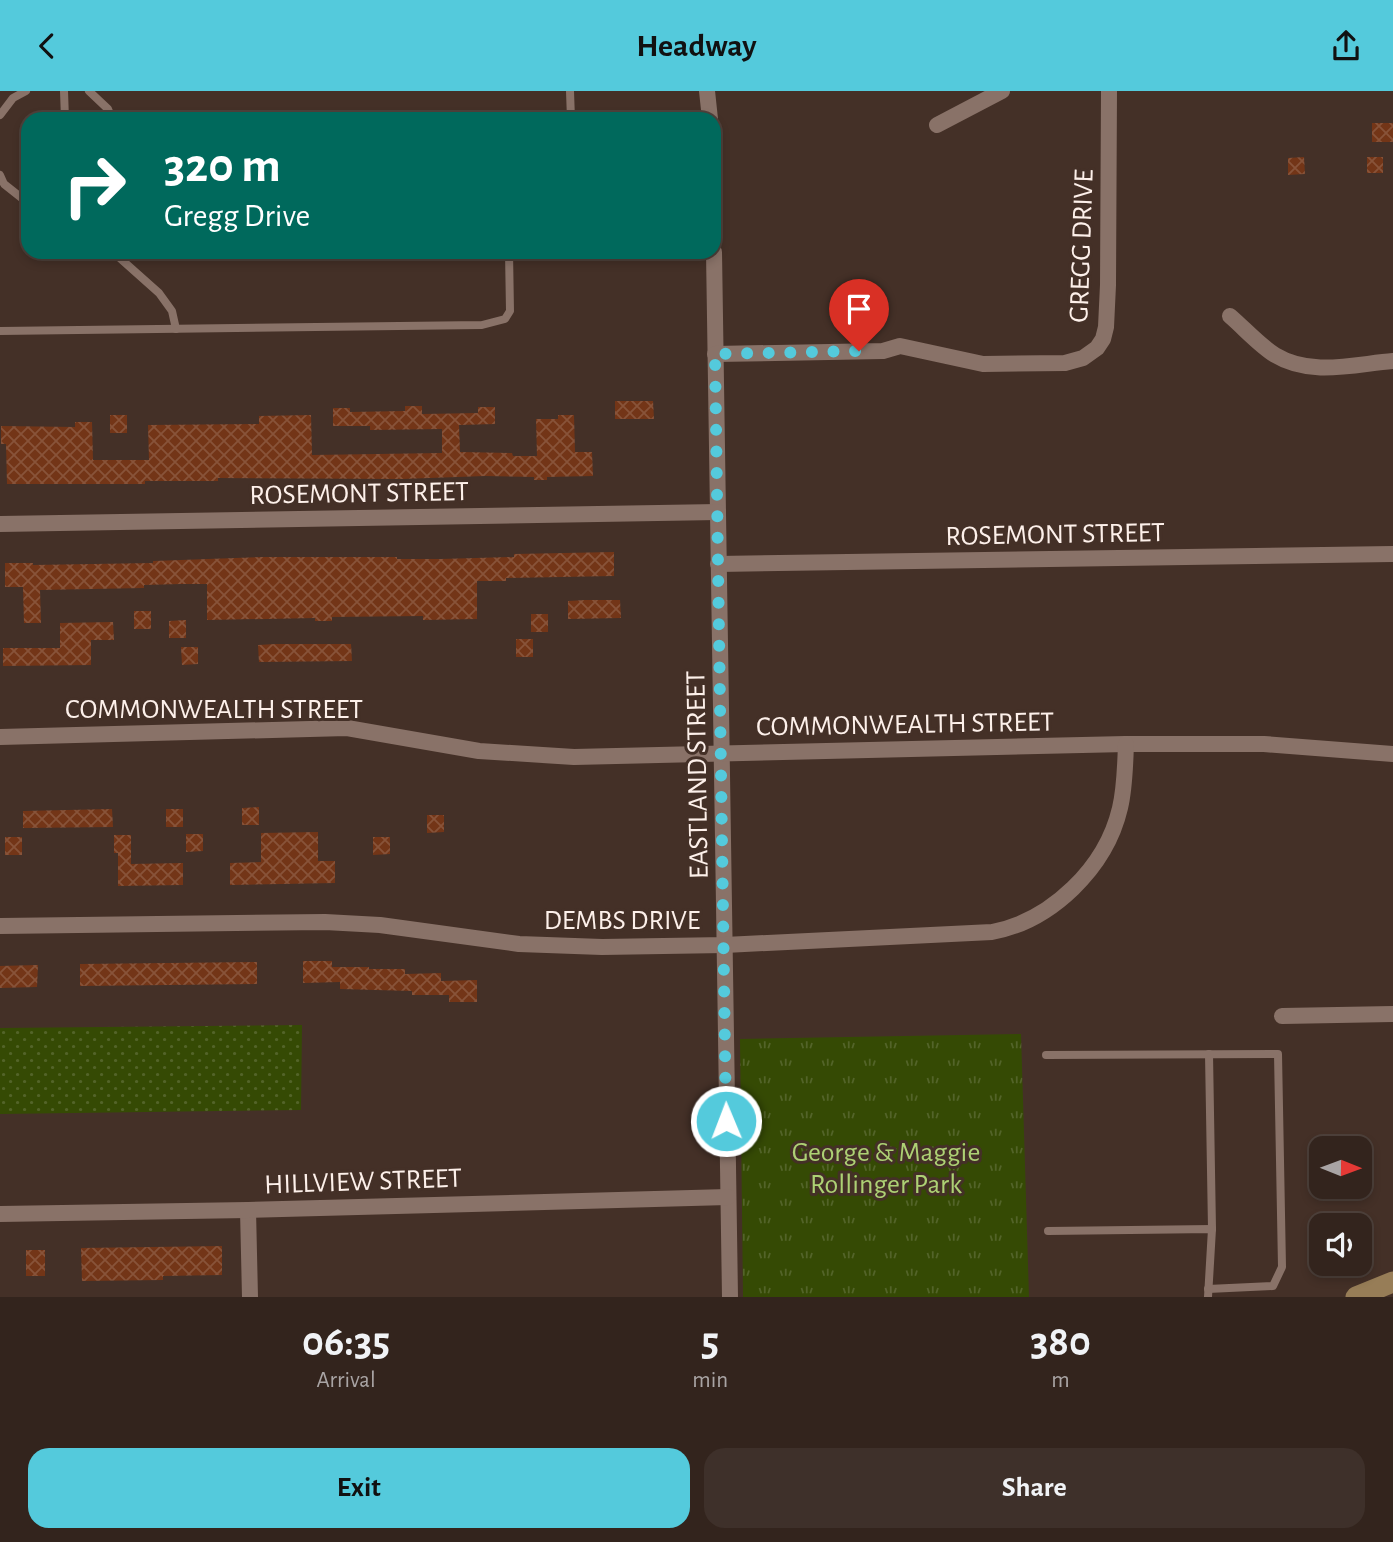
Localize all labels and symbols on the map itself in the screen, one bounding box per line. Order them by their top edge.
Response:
street label: GREGG DRIVE [1065,169,1099,323]
pin [829,279,889,351]
street label: ROSEMONT STREET [249,478,469,510]
street label: ROSEMONT STREET [945,519,1165,551]
street label: EASTLAND STREET [682,670,714,879]
street label: COMMONWEALTH STREET [65,696,363,724]
street label: COMMONWEALTH STREET [756,708,1055,742]
street label: DEMBS DRIVE [544,907,700,935]
position arrow [689,1084,763,1158]
north arrow [1309,1136,1372,1199]
park label: George & Maggie Rollinger Park [792,1139,980,1199]
street label: HILLVIEW STREET [264,1165,463,1199]

